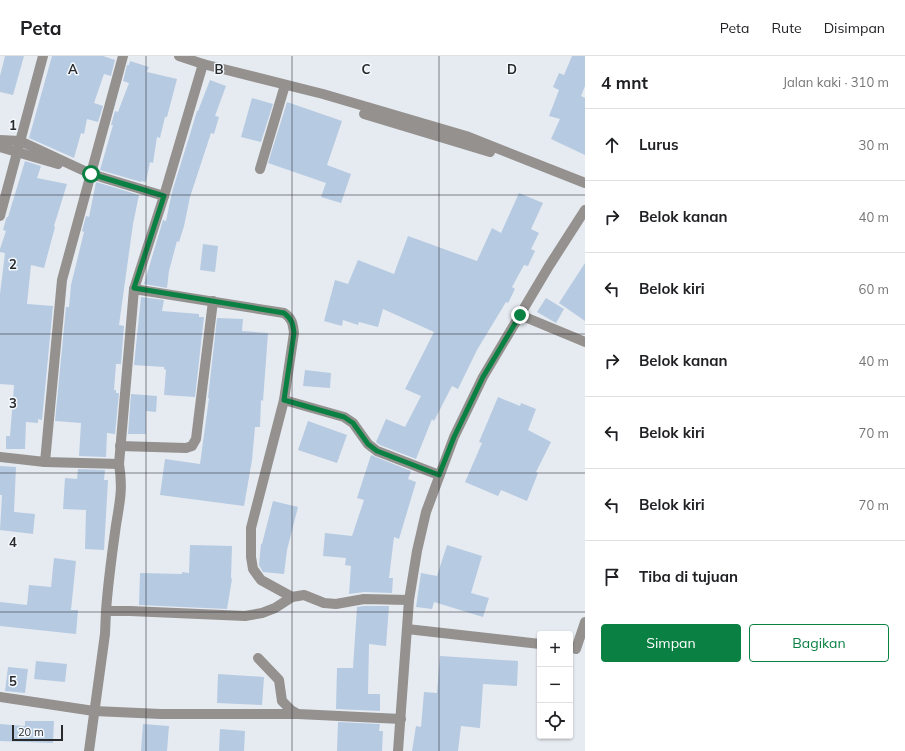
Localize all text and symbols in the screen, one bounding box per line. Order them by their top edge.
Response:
text: Peta [20,16,62,40]
text: Peta [720,19,749,37]
text: Rute [771,19,802,37]
text: Disimpan [824,19,885,37]
text: A [68,61,78,77]
text: B [215,61,224,77]
text: C [362,61,371,77]
text: D [507,61,517,77]
text: 4 mnt [601,72,648,93]
text: Jalan kaki · 310 m [783,74,889,90]
text: 1 [9,117,17,133]
icon: ahead [601,134,623,156]
text: Lurus [639,135,679,154]
text: 30 m [859,137,889,153]
route start [82,165,100,183]
icon: right [601,206,623,228]
text: Belok kanan [639,207,728,226]
text: 40 m [859,209,889,225]
text: 2 [9,256,17,272]
icon: left [601,278,623,300]
text: Belok kiri [639,279,705,298]
text: 60 m [859,281,889,297]
route end [511,306,529,324]
icon: right [601,350,623,372]
text: Belok kanan [639,351,728,370]
text: 40 m [859,353,889,369]
text: 3 [9,395,17,411]
icon: left [601,422,623,444]
text: Belok kiri [639,423,705,442]
text: 70 m [859,425,889,441]
icon: left [601,494,623,516]
text: Belok kiri [639,495,705,514]
text: 70 m [859,497,889,513]
text: 4 [9,534,17,550]
icon: arrive [601,566,623,588]
text: Tiba di tujuan [639,567,738,586]
button: Simpan [601,624,741,662]
button: Bagikan [749,624,889,662]
map controls [537,631,573,739]
button: + [537,631,573,667]
button: − [537,667,573,703]
text: 5 [9,673,17,689]
button: locate [537,703,573,739]
scale bar [12,723,63,742]
text: 20 m [18,725,44,739]

